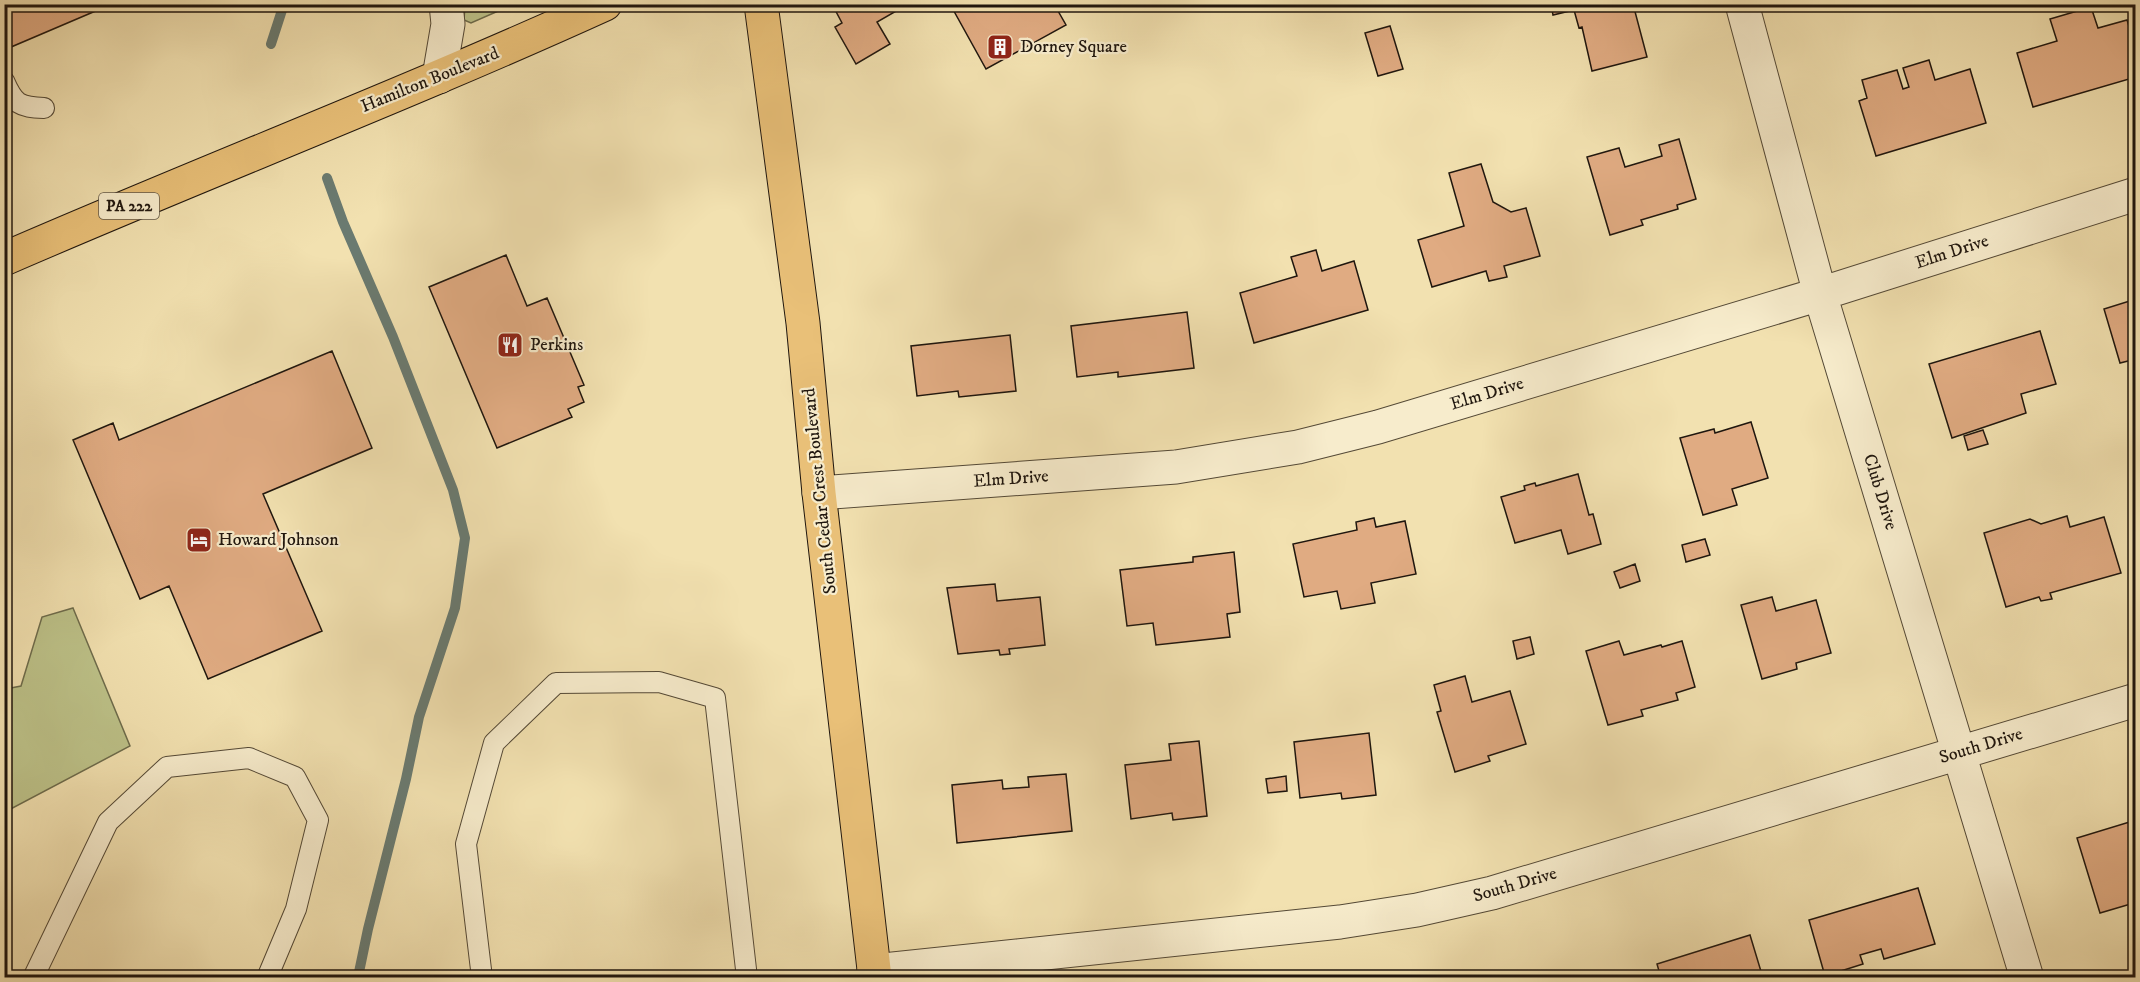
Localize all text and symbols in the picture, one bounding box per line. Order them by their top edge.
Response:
building icon: Dorney Square [985,32,1015,62]
place label: Dorney Square [1020,36,1127,58]
street label: Hamilton Boulevard [358,42,502,118]
road number: PA 222 [99,193,159,219]
street label: Elm Drive [1913,230,1991,274]
restaurant icon: Perkins [495,330,525,360]
place label: Perkins [530,334,583,356]
street label: Elm Drive [1448,372,1526,416]
street label: South Cedar Crest Boulevard [798,387,842,595]
street label: Club Drive [1858,451,1902,533]
street label: Elm Drive [973,465,1049,493]
hotel icon: Howard Johnson [184,525,214,555]
place label: Howard Johnson [218,529,339,551]
street label: South Drive [1937,723,2025,769]
street label: South Drive [1471,863,1559,907]

